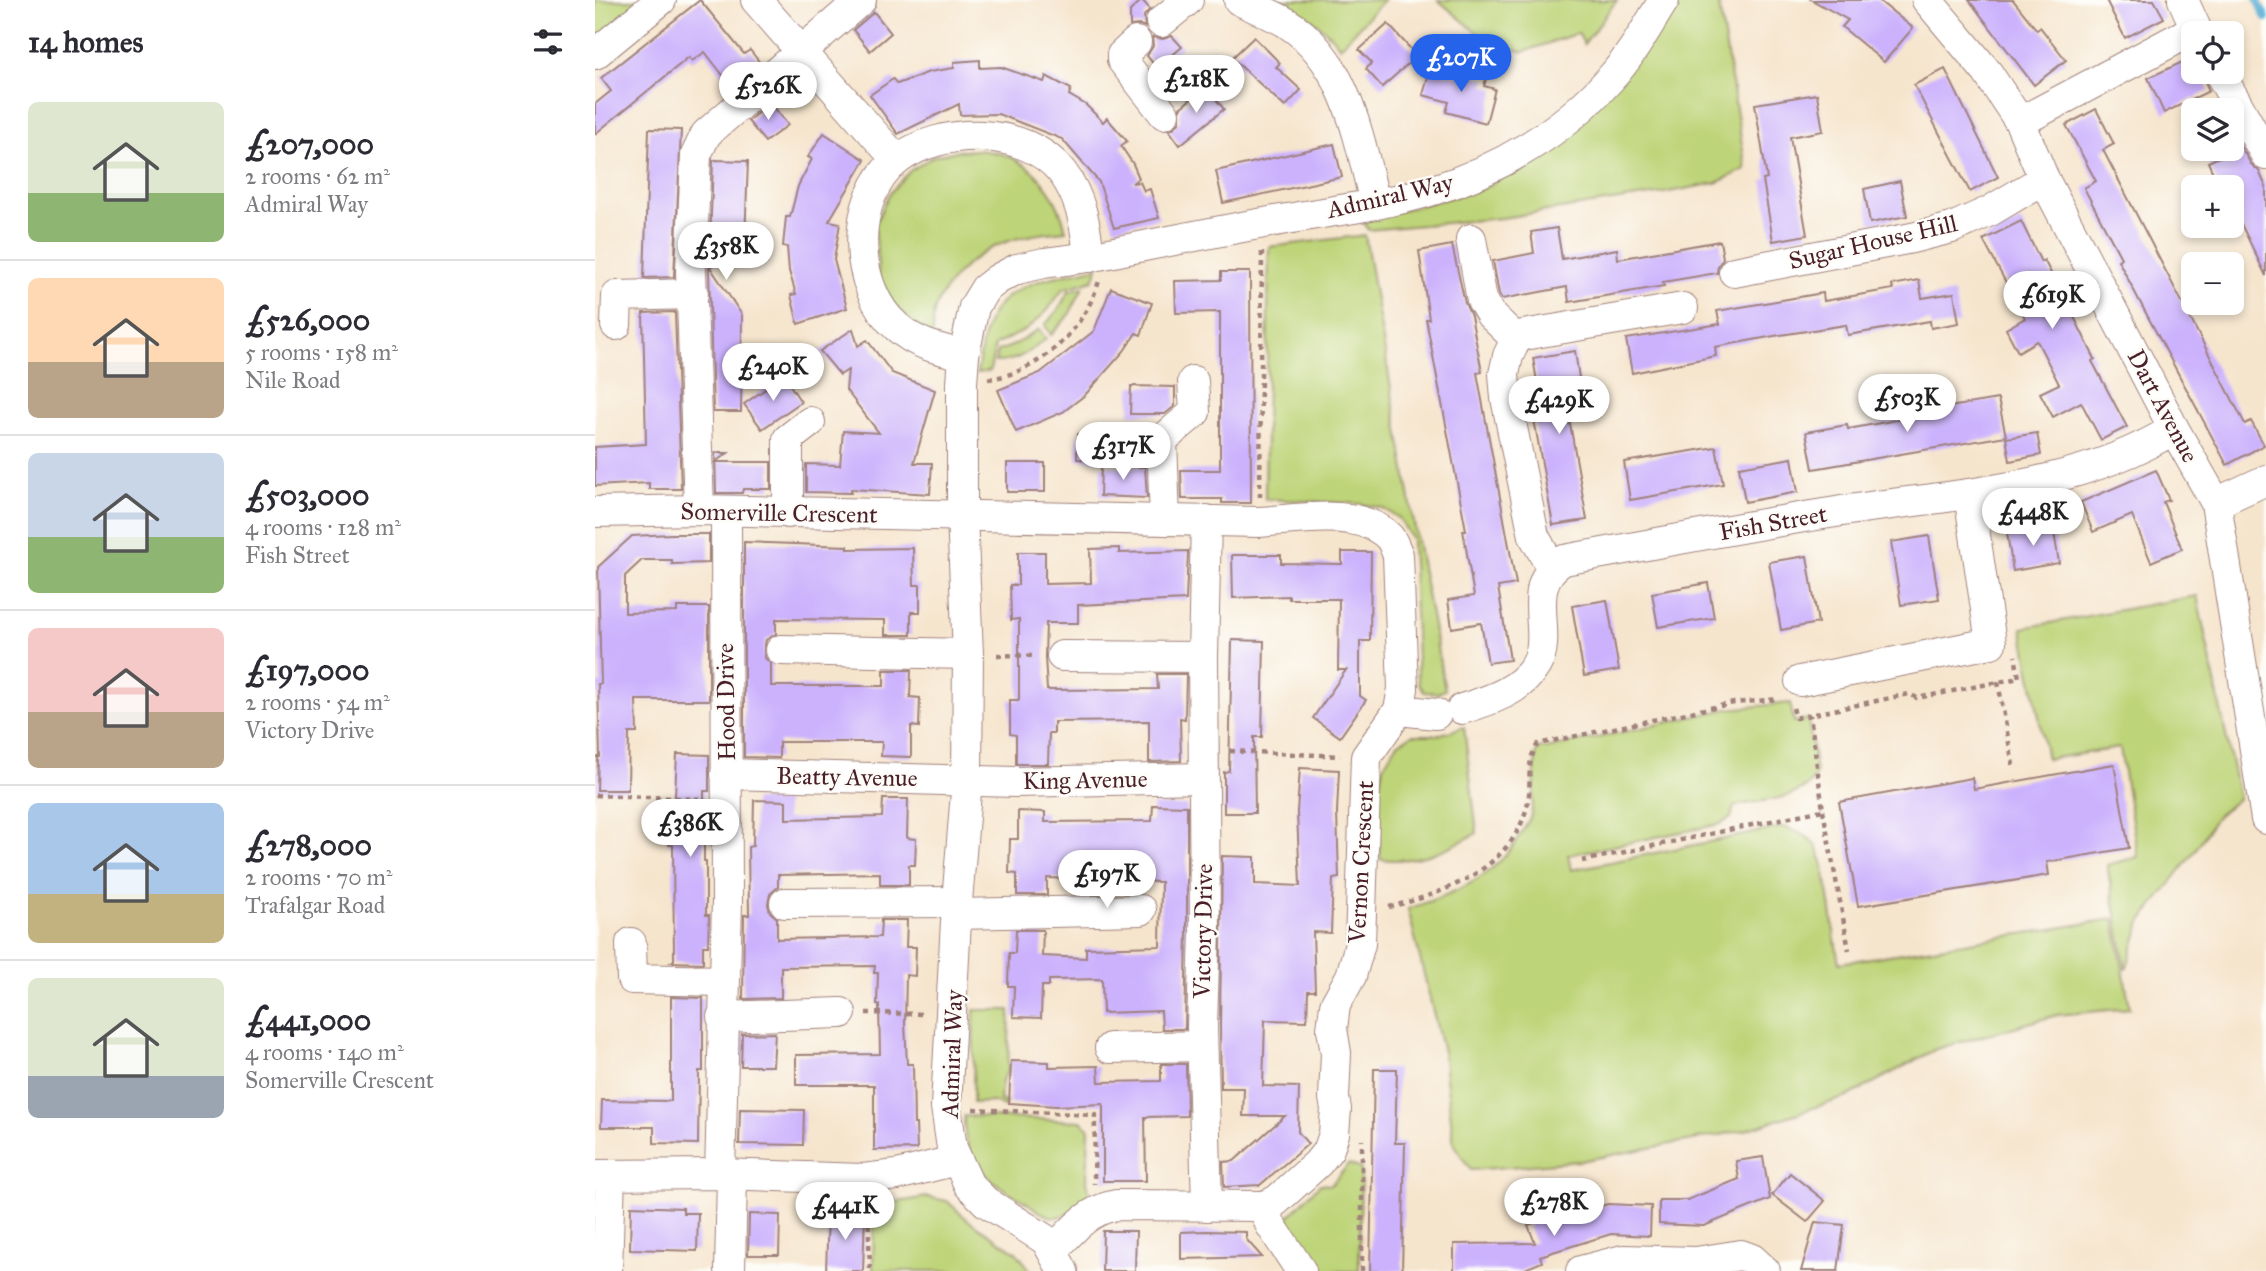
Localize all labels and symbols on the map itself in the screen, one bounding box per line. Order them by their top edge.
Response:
pin: £207K [1412,34,1510,94]
pin: £218K [1147,55,1245,115]
pin: £526K [719,62,817,122]
street label: Admiral Way [1323,167,1457,225]
street label: Sugar House Hill [1786,208,1961,276]
pin: £358K [677,222,775,282]
pin: £619K [2003,272,2101,331]
pin: £240K [724,344,822,403]
street label: Dart Avenue [2121,344,2205,468]
pin: £503K [1858,374,1956,434]
pin: £429K [1510,376,1608,436]
pin: £317K [1074,422,1172,482]
pin: £448K [1984,489,2082,548]
street label: Somerville Crescent [680,496,878,530]
street label: Fish Street [1717,499,1830,547]
street label: Hood Drive [710,643,742,761]
street label: Beatty Avenue [776,761,918,793]
street label: King Avenue [1022,764,1148,796]
street label: Vernon Crescent [1342,779,1380,945]
pin: £386K [641,800,739,859]
pin: £197K [1058,850,1156,910]
street label: Victory Drive [1187,863,1219,1000]
street label: Admiral Way [935,989,969,1120]
pin: £278K [1505,1178,1603,1238]
pin: £441K [796,1182,894,1242]

